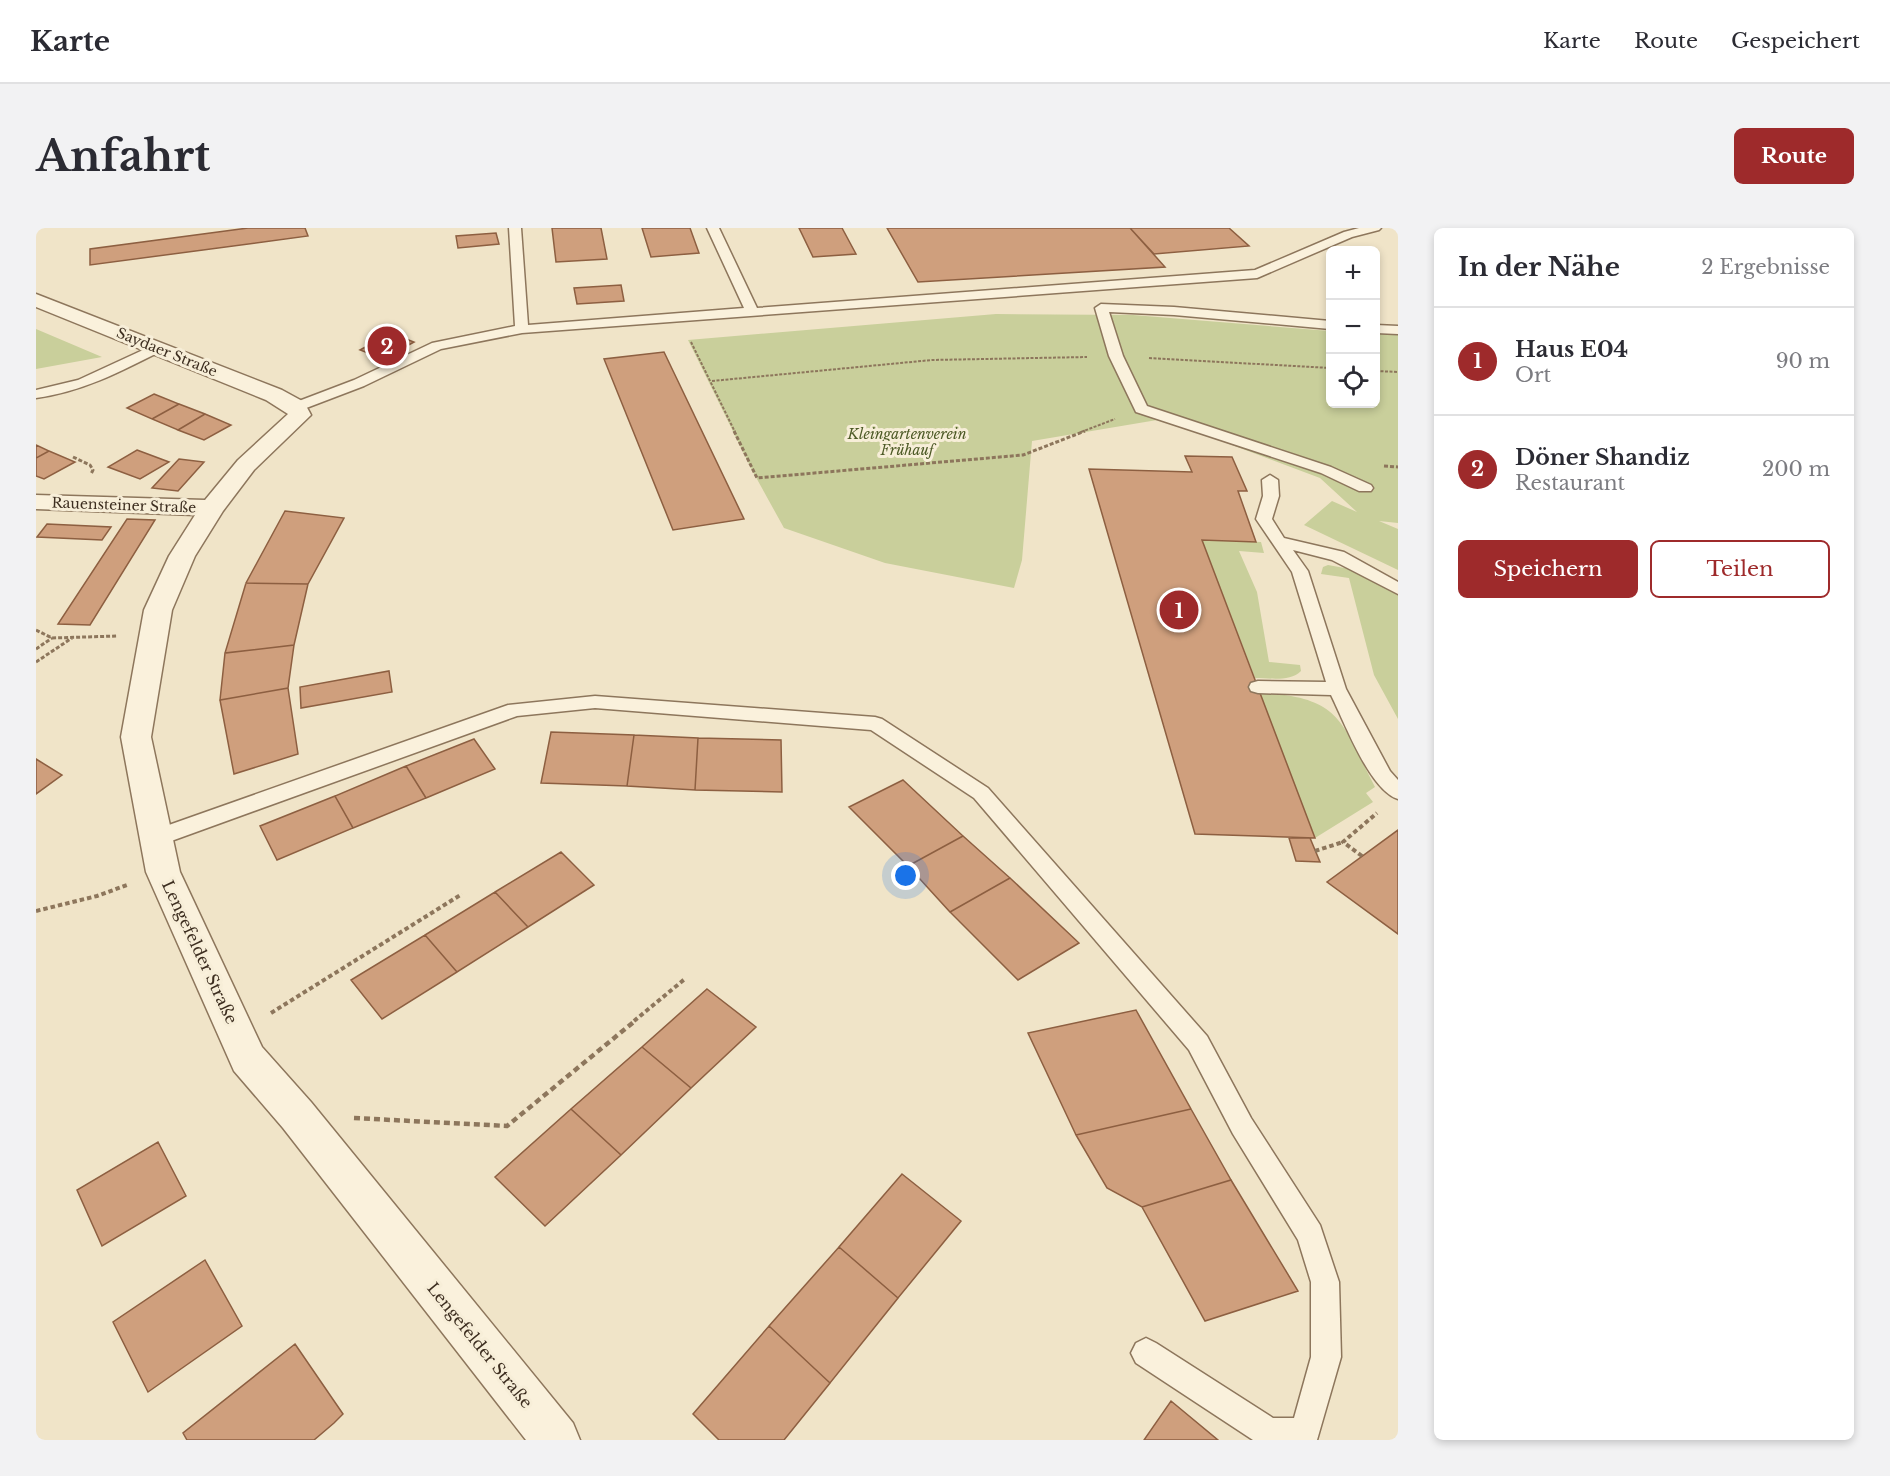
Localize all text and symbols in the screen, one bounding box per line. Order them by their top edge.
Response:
text: Karte [30,24,110,59]
text: Karte [1543,28,1601,54]
text: Route [1634,28,1698,54]
text: Gespeichert [1731,28,1860,54]
button: Route [1734,128,1854,184]
text: Anfahrt [36,130,210,182]
map controls [1326,246,1380,408]
button: + [1326,246,1380,300]
text: In der Nähe [1458,251,1620,283]
text: 2 Ergebnisse [1701,255,1830,279]
button: − [1326,300,1380,354]
street label: Saydaer Straße [114,324,220,380]
pin: 2 [368,324,406,368]
text: Haus E04 [1515,336,1628,363]
text: 1 [1473,349,1482,373]
text: 90 m [1776,349,1830,373]
button: locate [1326,354,1380,408]
text: Ort [1515,363,1551,387]
park label: Kleingartenverein Frühauf [847,425,967,459]
text: Döner Shandiz [1515,444,1690,471]
text: 2 [1471,457,1484,481]
text: 200 m [1762,457,1830,481]
text: Restaurant [1515,471,1625,495]
street label: Rauensteiner Straße [51,493,197,517]
button: Speichern [1458,540,1638,598]
button: Teilen [1650,540,1830,598]
pin: 1 [1160,588,1198,632]
your location [891,861,920,890]
street label: Lengefelder Straße [158,877,242,1027]
street label: Lengefelder Straße [423,1278,537,1412]

